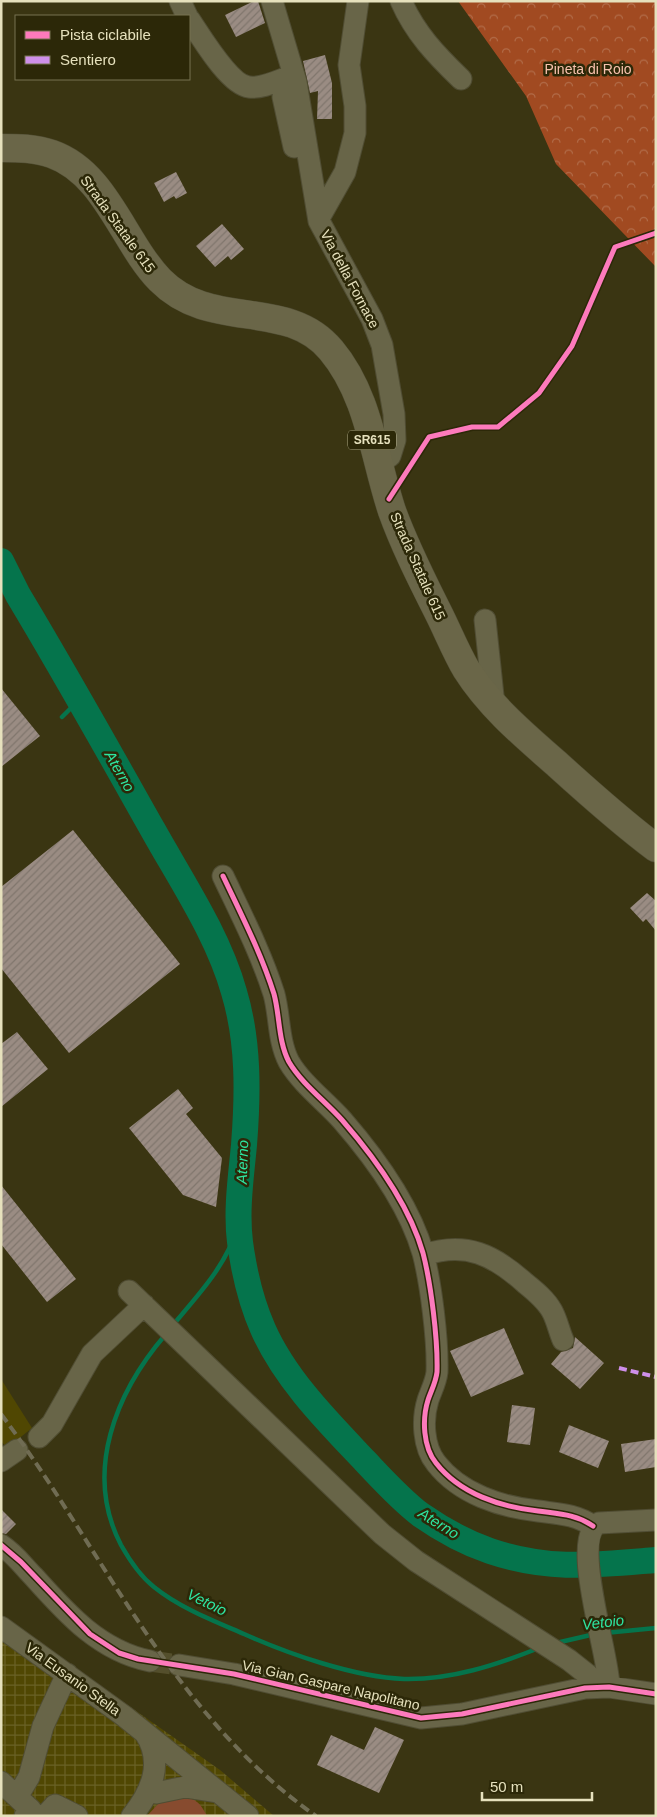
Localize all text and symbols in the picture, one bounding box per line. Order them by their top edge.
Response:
legend [15,15,190,80]
text: Pista ciclabile [60,26,151,43]
text: Sentiero [60,51,116,68]
park label: Pineta di Roio [544,61,632,77]
street label: Strada Statale 615 [77,172,159,276]
street label: Via della Fornace [317,227,383,331]
road number: SR615 [348,430,396,450]
street label: Strada Statale 615 [387,510,449,622]
water label: Aterno [101,747,138,794]
water label: Aterno [233,1140,251,1185]
water label: Aterno [415,1504,462,1542]
water label: Vetoio [184,1585,230,1619]
water label: Vetoio [581,1611,625,1633]
street label: Via Eusanio Stella [22,1639,124,1719]
street label: Via Gian Gaspare Napolitano [241,1657,422,1713]
scale bar [482,1770,592,1802]
text: 50 m [490,1778,523,1795]

